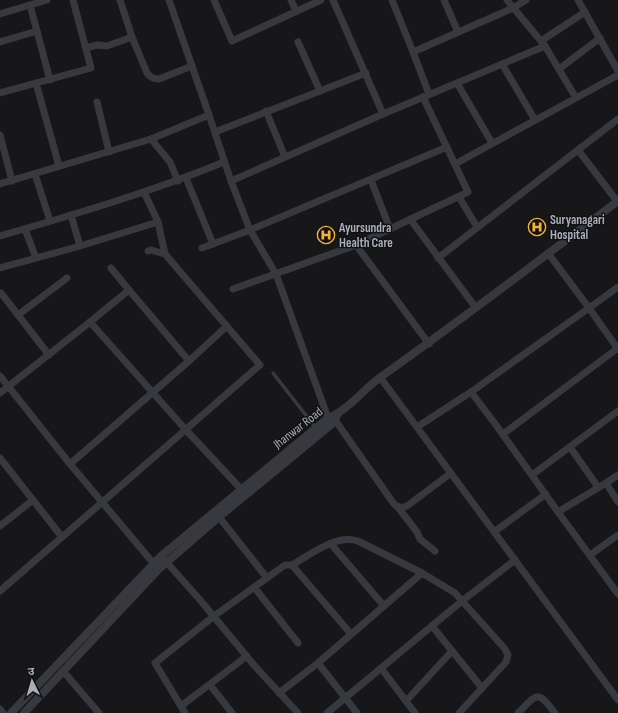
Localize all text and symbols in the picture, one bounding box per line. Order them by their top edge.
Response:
place label: Suryanagari Hospital [550,212,605,243]
hospital icon: Suryanagari Hospital [527,217,547,237]
place label: Ayursundra Health Care [338,220,393,251]
hospital icon: Ayursundra Health Care [316,225,336,245]
street label: Jhanwar Road [269,404,326,453]
north arrow [12,661,52,701]
text: उ [27,665,36,678]

